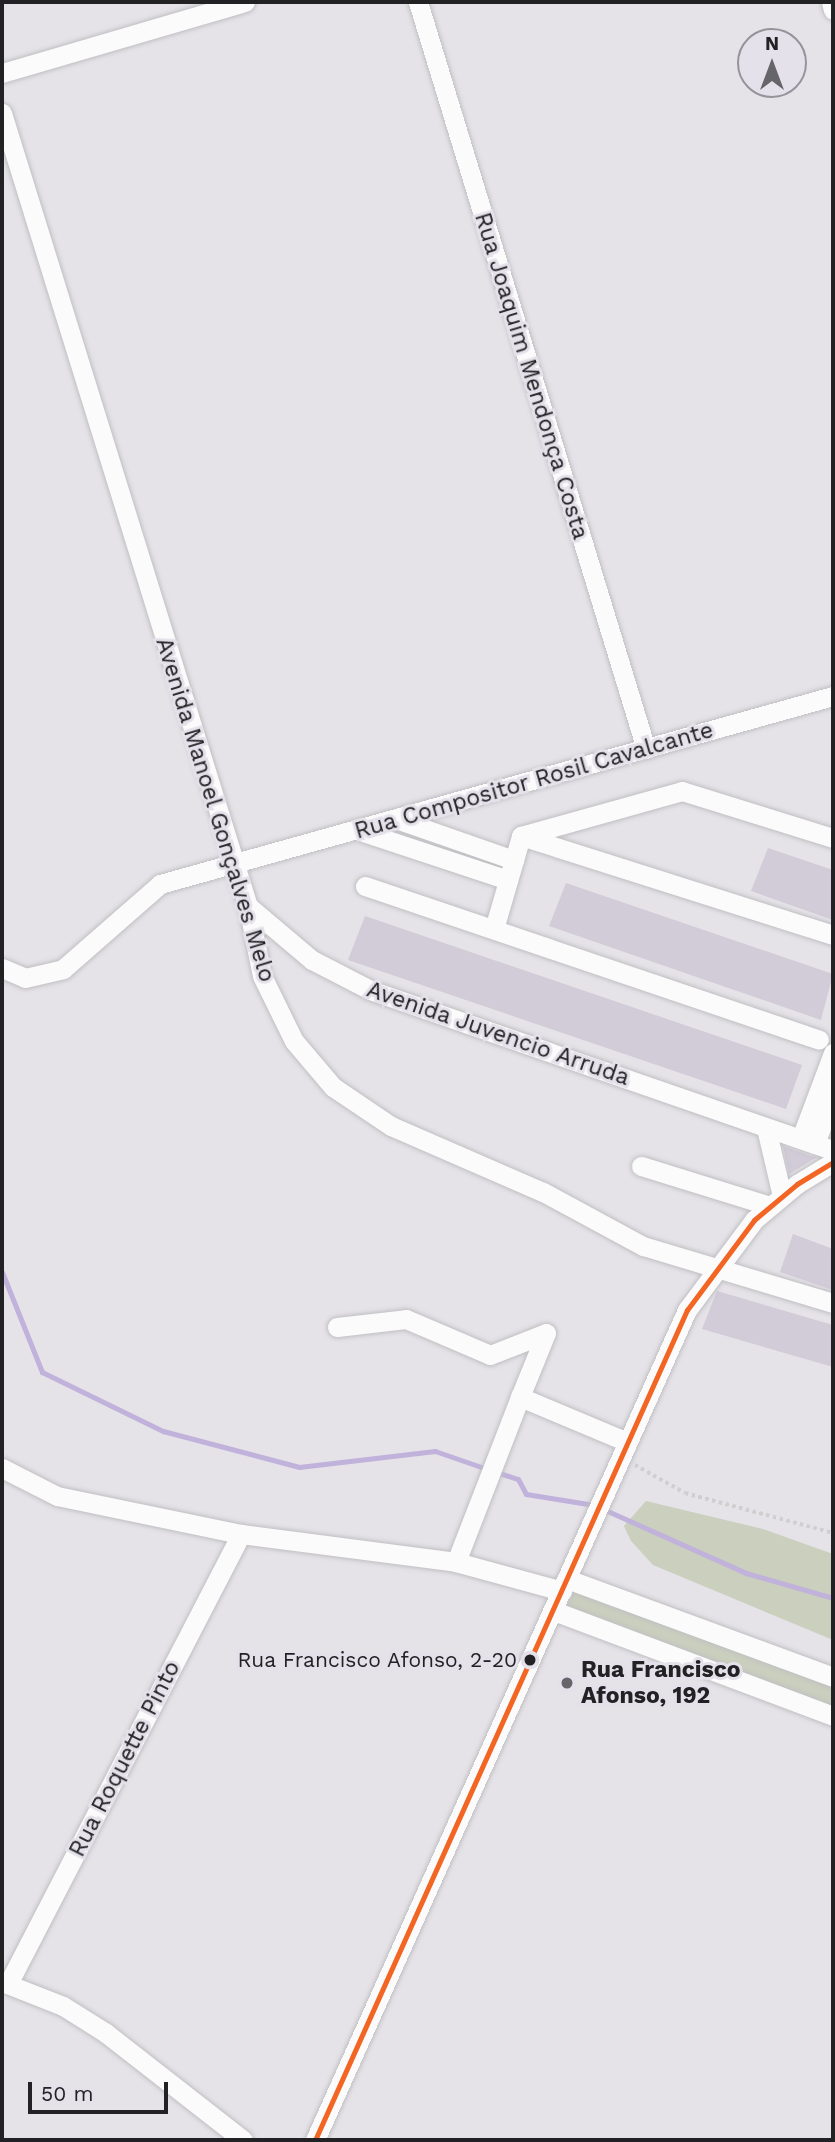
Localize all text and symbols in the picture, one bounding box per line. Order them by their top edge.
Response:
north arrow [737,28,807,98]
text: N [765,32,779,55]
street label: Rua Joaquim Mendonça Costa [468,209,594,543]
street label: Avenida Manoel Gonçalves Melo [149,634,281,986]
street label: Rua Compositor Rosil Cavalcante [351,716,717,846]
street label: Avenida Juvencio Arruda [362,976,634,1092]
place label: Rua Francisco Afonso, 2-20 [236,1647,517,1673]
marker: Rua Francisco Afonso, 2-20 [523,1653,537,1667]
street label: Rua Roquette Pinto [63,1656,187,1862]
place label: Rua Francisco Afonso, 192 [581,1656,741,1710]
marker: Rua Francisco Afonso, 192 [559,1675,575,1691]
scale bar [32,2068,172,2112]
text: 50 m [41,2081,93,2106]

